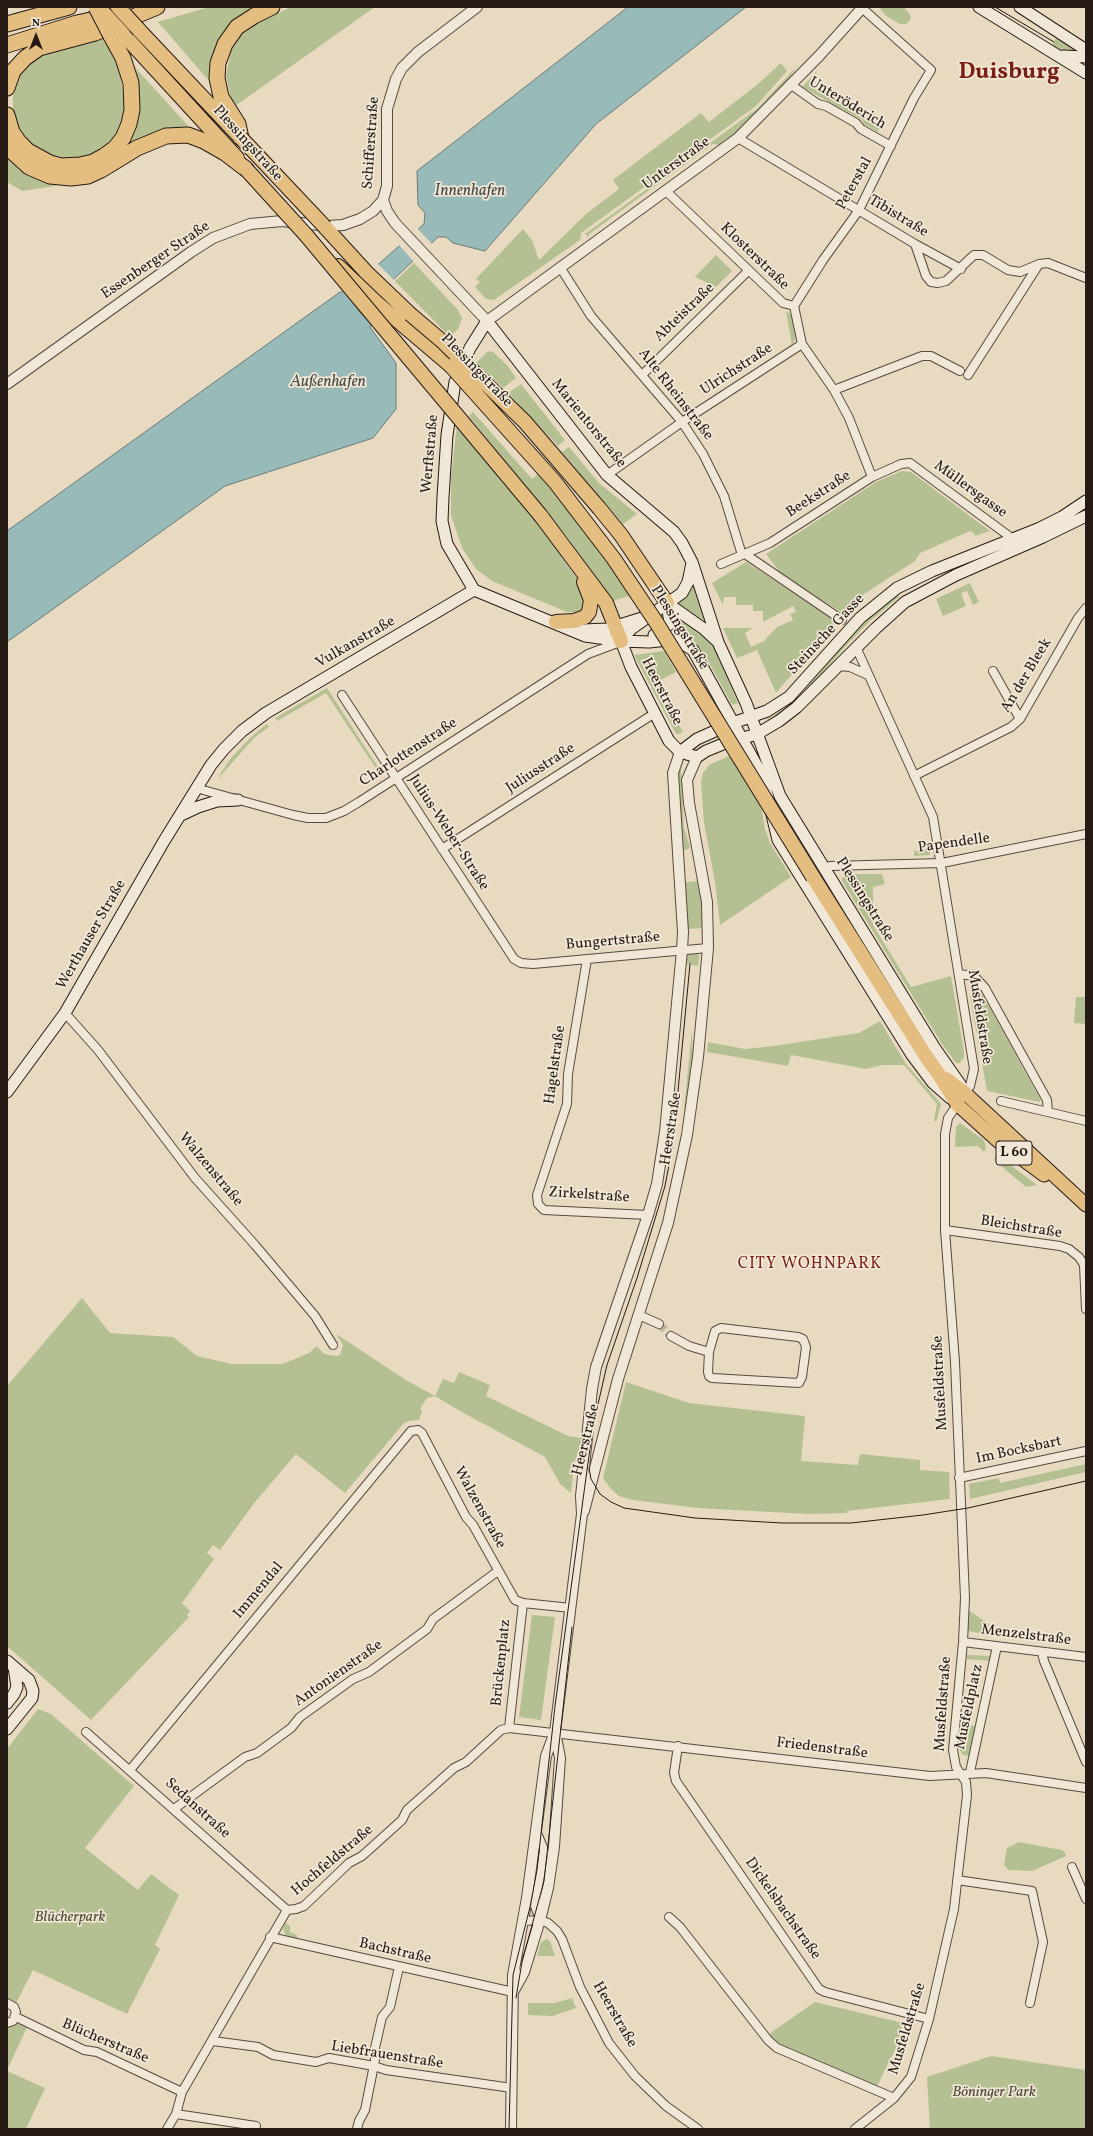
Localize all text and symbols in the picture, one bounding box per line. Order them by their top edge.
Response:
north arrow [16,16,56,56]
text: N [32,16,40,31]
district label: Duisburg [958,60,1060,88]
street label: Unteröderich [805,74,889,134]
street label: Schifferstraße [360,96,384,190]
street label: Plessingstraße [208,102,286,186]
street label: Unterstraße [640,133,714,195]
street label: Peterstal [833,154,877,214]
water label: Innenhafen [435,182,505,202]
street label: Tibistraße [865,192,931,242]
street label: Essenberger Straße [98,218,214,304]
street label: Klosterstraße [716,220,792,294]
street label: Abteistraße [651,280,719,346]
street label: Plessingstraße [436,330,516,412]
street label: Ulrichstraße [698,340,776,400]
street label: Alte Rheinstraße [634,345,716,445]
water label: Außenhafen [290,373,366,393]
street label: Marientorstraße [547,376,629,472]
street label: Werftstraße [419,414,443,494]
street label: Müllersgasse [930,457,1010,523]
street label: Beekstraße [783,468,855,522]
street label: Plessingstraße [646,583,712,673]
street label: Steinsche Gasse [785,591,869,679]
street label: Vulkanstraße [313,613,399,673]
street label: An der Bleek [998,636,1056,716]
street label: Heerstraße [636,655,686,729]
street label: Charlottenstraße [357,715,461,791]
street label: Juliusstraße [503,740,579,798]
street label: Julius-Weber-Straße [404,772,492,894]
street label: Papendelle [917,830,991,858]
street label: Plessingstraße [831,855,897,945]
street label: Werthauser Straße [53,877,131,993]
street label: Bungertstraße [565,929,661,955]
street label: Musfeldstraße [963,969,995,1065]
street label: Hagelstraße [542,1024,570,1106]
street label: Heerstraße [657,1091,687,1167]
street label: Walzenstraße [174,1129,246,1211]
road number: L 60 [996,1141,1032,1165]
street label: Zirkelstraße [548,1184,630,1208]
street label: Bleichstraße [979,1213,1063,1243]
district label: CITY WOHNPARK [738,1255,882,1275]
street label: Musfeldstraße [930,1335,952,1431]
street label: Heerstraße [569,1402,605,1478]
street label: Im Bocksbart [975,1433,1063,1469]
street label: Walzenstraße [449,1464,509,1552]
street label: Immendal [230,1559,288,1623]
street label: Brückenplatz [488,1619,516,1707]
street label: Menzelstraße [980,1622,1072,1650]
street label: Antonienstraße [291,1637,387,1711]
street label: Musfeldstraße [932,1656,956,1752]
street label: Musfeldplatz [952,1663,988,1751]
street label: Friedenstraße [775,1734,869,1764]
street label: Sedanstraße [161,1775,233,1843]
street label: Hochfeldstraße [288,1822,378,1900]
street label: Dickelsbachstraße [740,1855,824,1963]
park label: Blücherpark [35,1909,105,1927]
street label: Bachstraße [357,1935,433,1969]
street label: Heerstraße [588,1979,640,2051]
street label: Musfeldstraße [885,1981,931,2077]
street label: Blücherstraße [59,2016,151,2068]
street label: Liebfrauenstraße [330,2038,444,2074]
park label: Böninger Park [952,2084,1036,2102]

